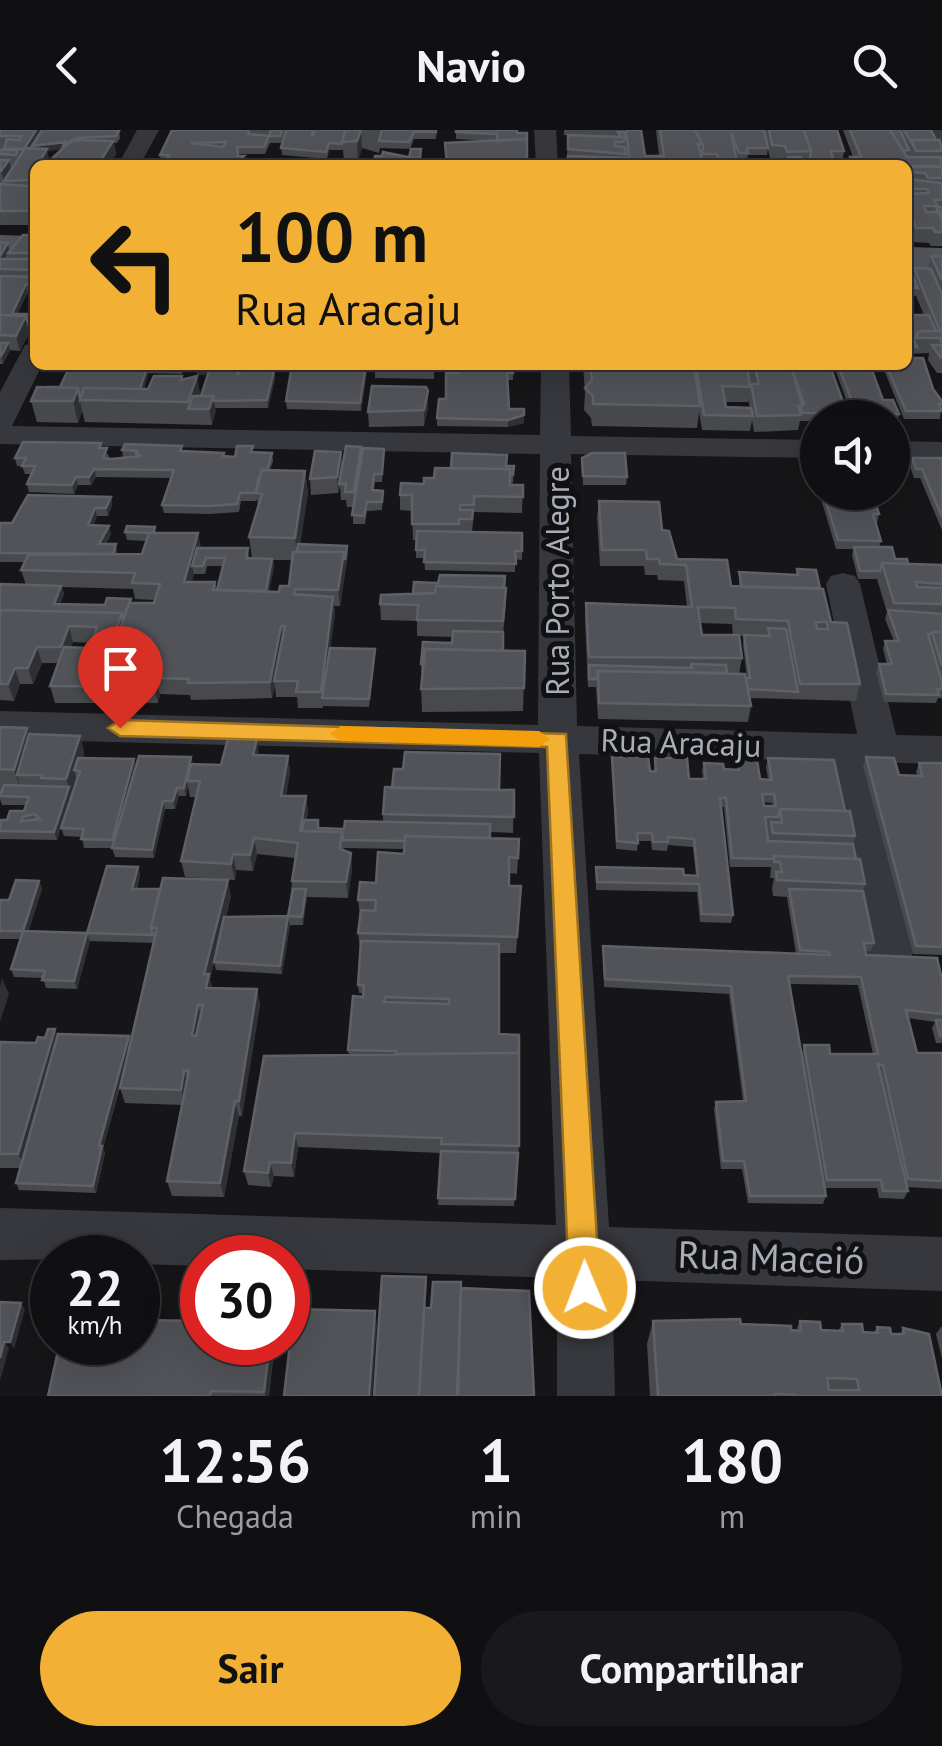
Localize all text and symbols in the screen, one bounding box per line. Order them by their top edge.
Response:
text: Navio [416,36,526,94]
icon: back [40,38,95,93]
icon: search [847,38,902,93]
text: 100 m [235,191,428,281]
icon: left [70,200,200,330]
text: Rua Aracaju [235,279,461,337]
map controls [800,400,910,510]
button: sound [800,400,910,510]
street label: Rua Porto Alegre [536,466,578,696]
pin [78,626,163,729]
icon: arrive [93,641,148,696]
street label: Rua Aracaju [600,718,762,766]
street label: Rua Maceió [677,1229,865,1284]
speed limit sign: 30 [180,1235,310,1365]
position arrow [533,1236,637,1340]
text: 22 [67,1255,123,1320]
text: km/h [68,1309,122,1341]
text: 12:56 [159,1421,311,1499]
text: 1 [479,1421,513,1499]
text: 180 [681,1421,783,1499]
text: Chegada [176,1495,294,1537]
text: min [470,1495,522,1537]
text: m [719,1495,745,1537]
button: Sair [40,1611,461,1726]
button: Compartilhar [481,1611,902,1726]

